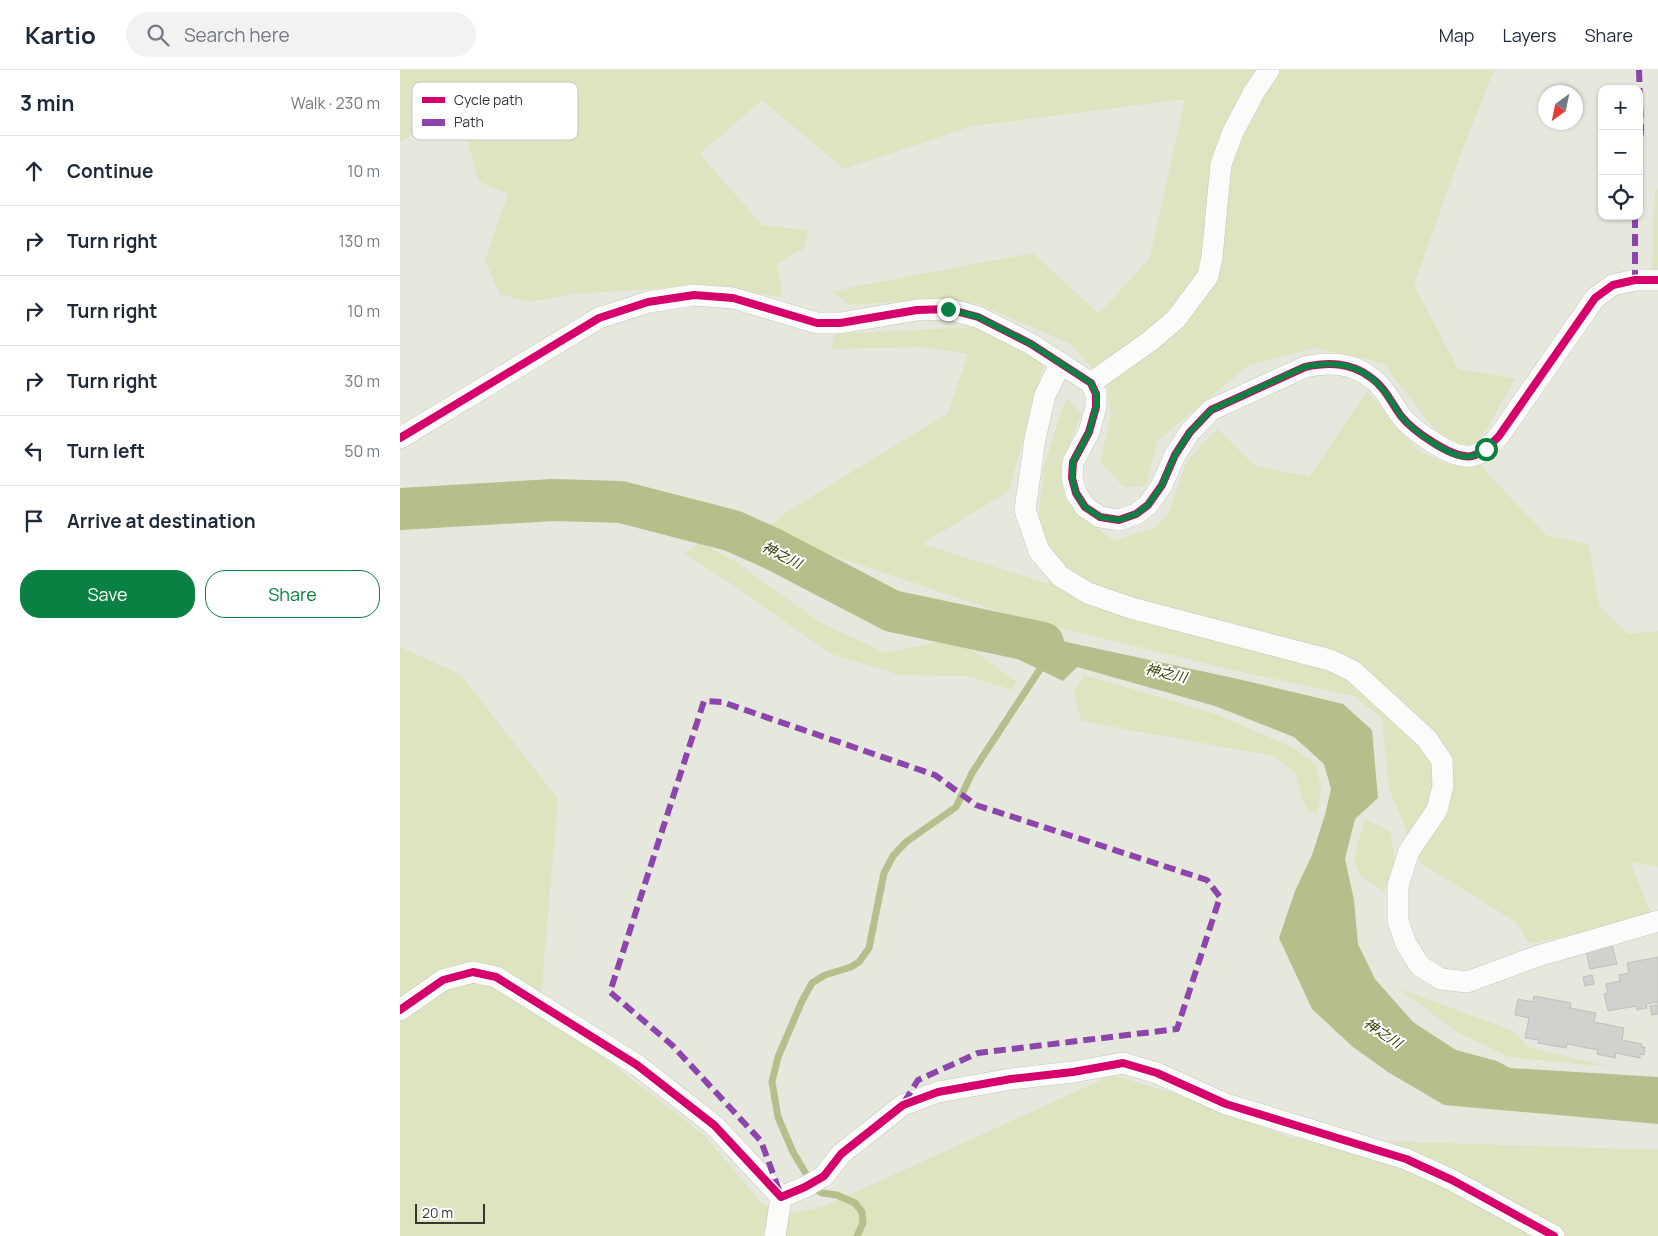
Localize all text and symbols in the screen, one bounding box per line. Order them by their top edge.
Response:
search box [126,12,476,57]
text: Kartio [25,18,96,51]
icon: search [144,21,172,49]
text: Search here [184,22,290,48]
text: Map [1439,23,1474,47]
text: Layers [1502,23,1556,47]
text: Share [1584,23,1633,47]
legend [412,82,578,140]
north arrow [1538,85,1583,130]
map controls [1598,85,1643,220]
button: + [1598,85,1643,130]
text: 3 min [20,89,74,117]
text: Cycle path [454,90,523,109]
text: Walk · 230 m [291,92,380,114]
text: Path [454,112,484,131]
button: − [1598,130,1643,175]
icon: ahead [20,157,48,185]
text: Continue [67,158,153,184]
text: 10 m [347,160,380,182]
button: locate [1598,175,1643,220]
icon: right [20,227,48,255]
text: Turn right [67,228,157,254]
text: 130 m [338,230,380,252]
icon: right [20,297,48,325]
text: Turn right [67,298,157,324]
route end [937,298,960,321]
text: 10 m [347,300,380,322]
icon: right [20,367,48,395]
text: Turn right [67,368,157,394]
text: 30 m [345,370,380,392]
icon: left [20,437,48,465]
text: Turn left [67,438,145,464]
route start [1475,438,1498,461]
text: 50 m [344,440,380,462]
icon: arrive [20,507,48,535]
text: Arrive at destination [67,508,256,534]
water label: 神之川 [759,537,807,573]
button: Save [20,570,195,618]
button: Share [205,570,380,618]
water label: 神之川 [1144,659,1191,687]
water label: 神之川 [1361,1013,1408,1053]
scale bar [415,1201,485,1224]
text: 20 m [422,1203,453,1222]

